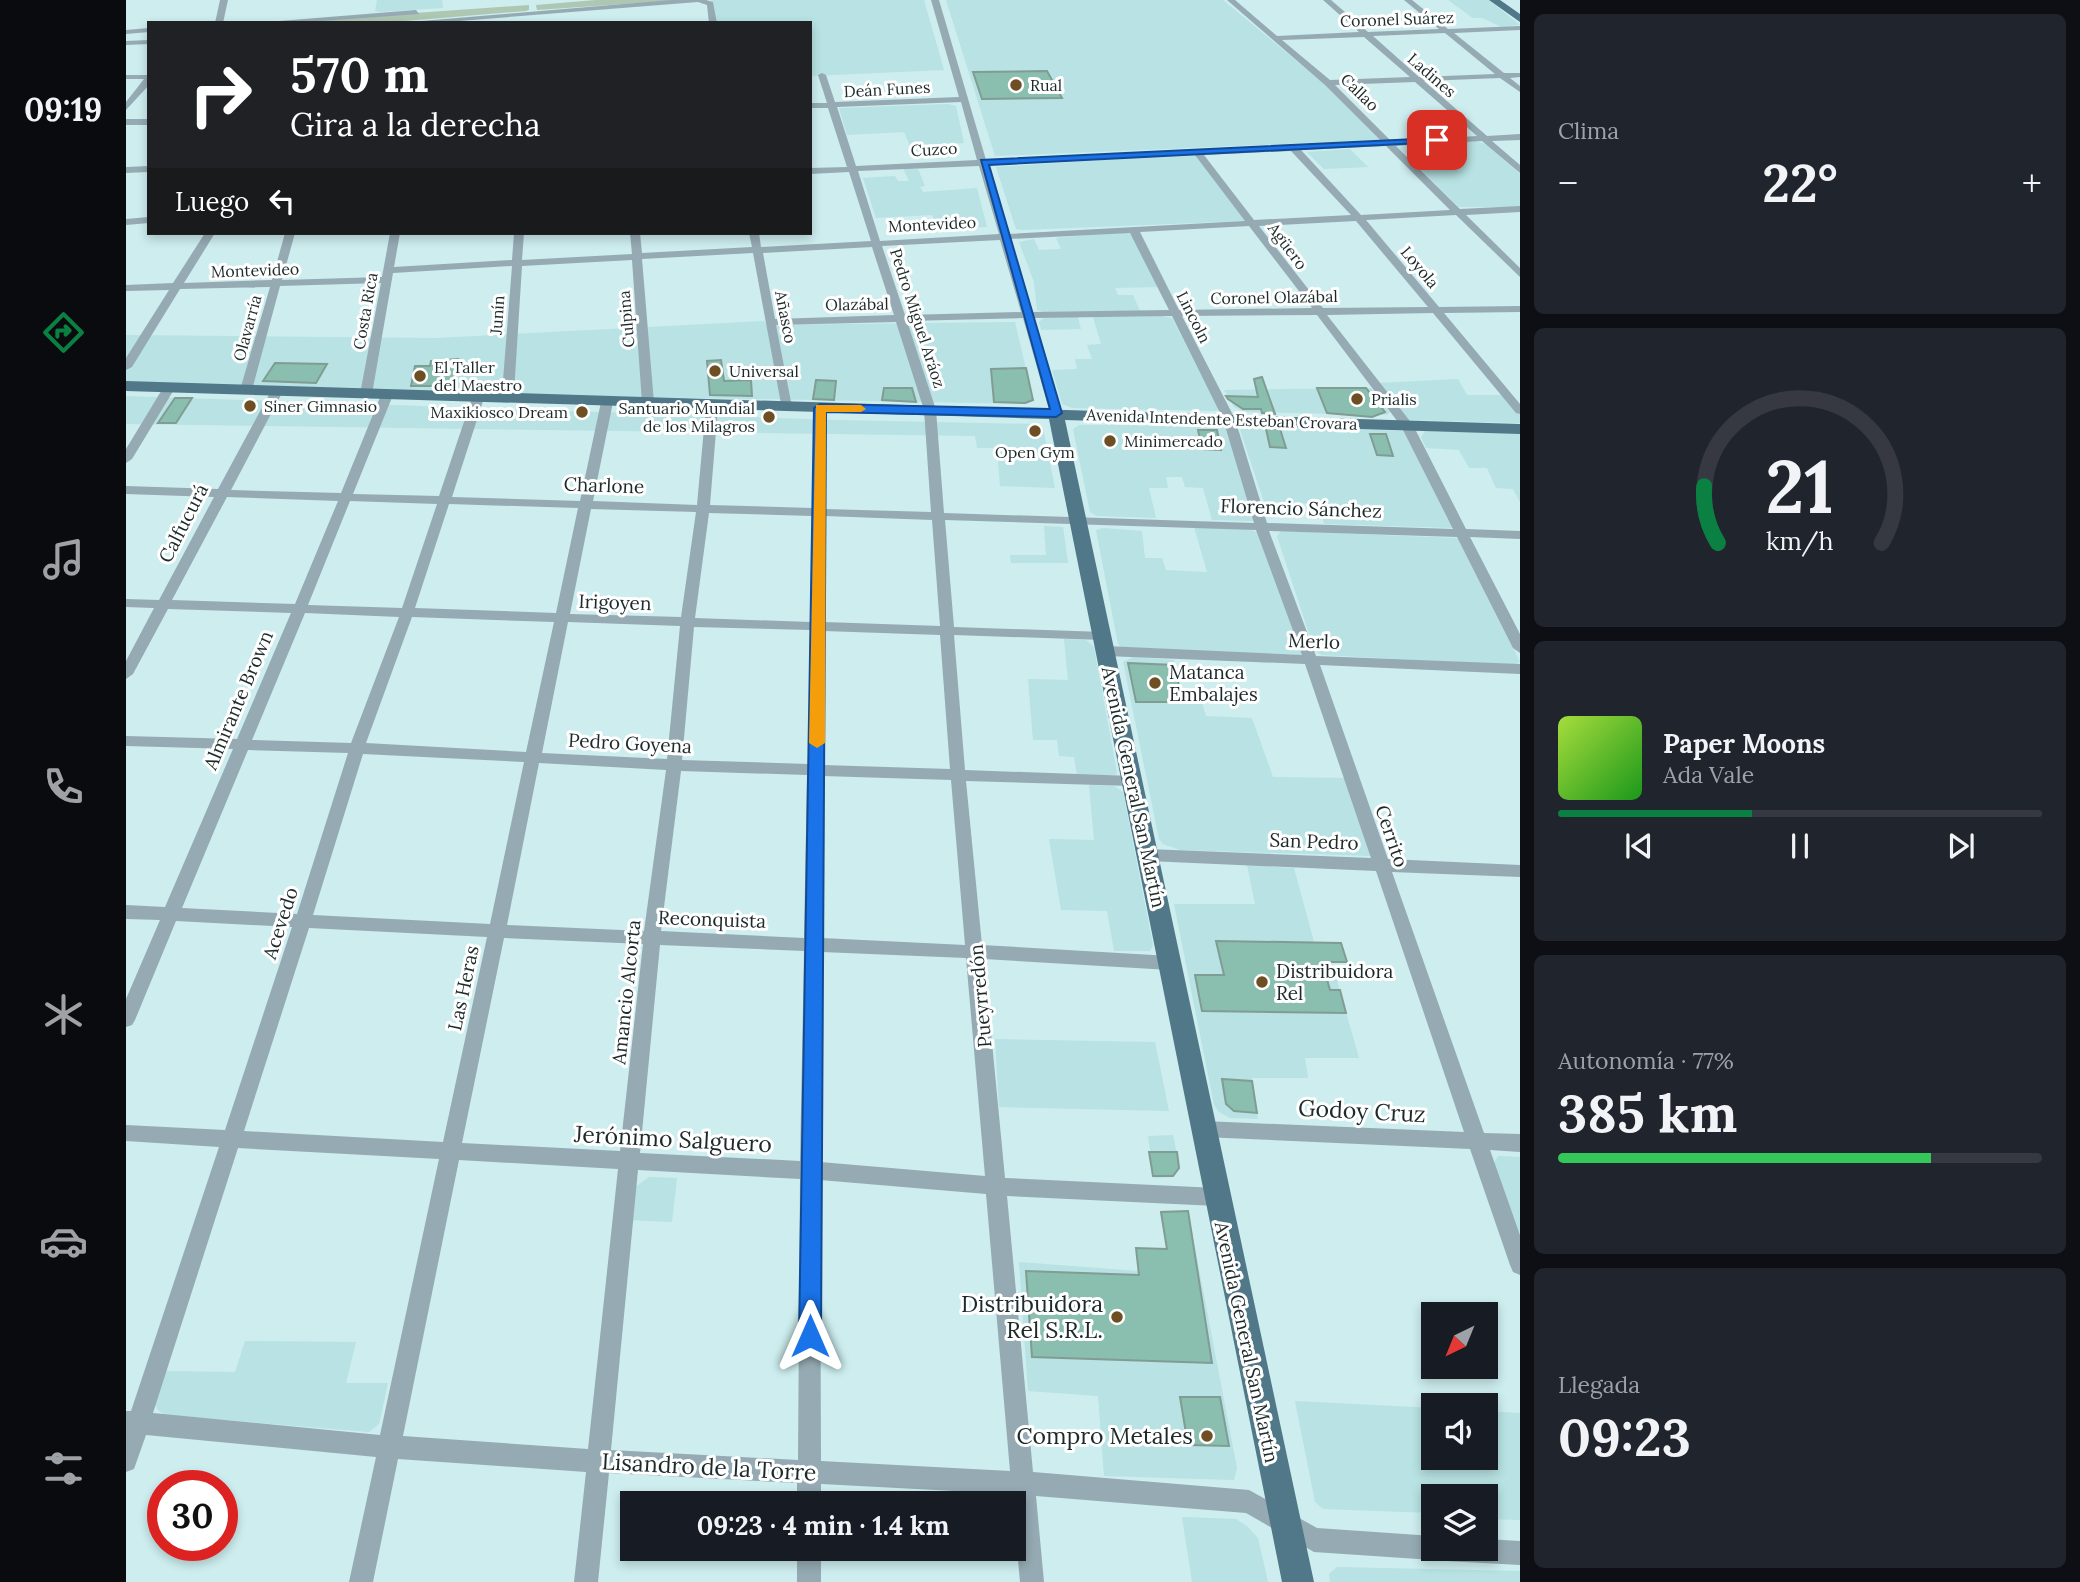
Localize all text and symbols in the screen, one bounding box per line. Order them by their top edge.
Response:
street label: Coronel Suárez [1340,7,1454,31]
text: 570 m [290,43,429,105]
icon: right [175,49,266,140]
street label: Ladines [1404,49,1460,101]
street label: Callao [1337,69,1383,115]
place label: Rual [1030,75,1062,95]
street label: Deán Funes [843,77,931,101]
marker: Rual [1008,77,1024,93]
text: 09:19 [24,89,102,130]
text: Gira a la derecha [290,104,540,145]
pin [1407,110,1467,170]
text: Clima [1558,116,1619,145]
icon: arrive [1418,121,1456,159]
street label: Cuzco [910,138,958,160]
text: 22° [1762,150,1838,216]
text: − [1558,159,1578,207]
text: + [2022,159,2042,207]
icon: left [263,182,301,220]
text: Luego [175,185,249,218]
street label: Montevideo [887,212,977,236]
street label: Agüero [1263,218,1312,273]
street label: Loyola [1397,242,1443,292]
street label: Pedro Miguel Aráoz [886,246,950,390]
street label: Montevideo [210,258,300,282]
street label: Costa Rica [348,271,382,351]
street label: Coronel Olazábal [1210,286,1338,308]
street label: Añasco [771,288,801,345]
street label: Lincoln [1173,288,1216,346]
street label: Culpina [614,290,638,348]
street label: Olavarría [229,293,265,363]
street label: Olazábal [825,293,889,315]
street label: Junín [486,294,508,336]
icon: directions [39,308,88,357]
place label: El Taller del Maestro [434,357,522,395]
place label: Universal [729,361,799,381]
marker: Universal [707,363,723,379]
marker: El Taller del Maestro [412,368,428,384]
place label: Prialis [1371,389,1417,409]
marker: Prialis [1349,391,1365,407]
place label: Siner Gimnasio [264,396,377,416]
marker: Siner Gimnasio [242,398,258,414]
place label: Santuario Mundial de los Milagros [618,398,755,436]
place label: Maxikiosco Dream [430,402,568,422]
marker: Maxikiosco Dream [574,404,590,420]
street label: Avenida Intendente Esteban Crovara [1085,404,1358,434]
marker: Santuario Mundial de los Milagros [761,409,777,425]
marker: Open Gym [1027,423,1043,439]
place label: Minimercado [1124,431,1223,451]
marker: Minimercado [1102,433,1118,449]
text: 21 [1766,441,1834,534]
place label: Open Gym [995,442,1075,462]
street label: Charlone [563,472,645,498]
street label: Calfucurá [153,479,213,566]
street label: Florencio Sánchez [1220,493,1382,523]
text: km/h [1766,525,1834,557]
icon: music [39,535,88,584]
street label: Irigoyen [578,589,652,615]
street label: Almirante Brown [198,627,278,774]
street label: Merlo [1288,628,1340,654]
place label: Matanca Embalajes [1169,660,1258,706]
street label: Avenida General San Martín [1096,663,1171,910]
marker: Matanca Embalajes [1147,675,1163,691]
text: Paper Moons [1663,727,1825,760]
street label: Pedro Goyena [567,728,693,758]
text: Ada Vale [1663,760,1754,789]
icon: phone [39,762,88,811]
street label: Cerrito [1370,802,1414,870]
street label: San Pedro [1269,827,1359,855]
icon: previous [1620,827,1658,865]
icon: pause [1781,827,1819,865]
icon: next [1942,827,1980,865]
street label: Acevedo [257,884,303,963]
street label: Reconquista [657,905,767,933]
street label: Amancio Alcorta [606,918,646,1067]
street label: Las Heras [442,943,484,1033]
street label: Pueyrredón [964,943,996,1049]
place label: Distribuidora Rel [1276,959,1394,1005]
marker: Distribuidora Rel [1254,974,1270,990]
icon: climate [39,990,88,1039]
text: Autonomía · 77% [1558,1046,1734,1075]
text: 385 km [1558,1080,1737,1146]
street label: Godoy Cruz [1298,1093,1427,1128]
street label: Jerónimo Salguero [573,1119,773,1158]
icon: car [39,1217,88,1266]
street label: Avenida General San Martín [1209,1218,1284,1465]
place label: Distribuidora Rel S.R.L. [961,1289,1103,1344]
position arrow [773,1299,847,1373]
north arrow [1421,1302,1498,1379]
map controls [1421,1302,1498,1561]
marker: Distribuidora Rel S.R.L. [1109,1309,1125,1325]
text: Llegada [1558,1370,1640,1399]
button: sound [1421,1393,1498,1470]
text: 09:23 [1558,1404,1691,1470]
place label: Compro Metales [1016,1421,1193,1450]
marker: Compro Metales [1199,1428,1215,1444]
icon: filters [39,1444,88,1493]
street label: Lisandro de la Torre [601,1446,817,1487]
speed limit sign: 30 [147,1470,238,1561]
button: layers [1421,1484,1498,1561]
text: 09:23 · 4 min · 1.4 km [697,1509,949,1542]

